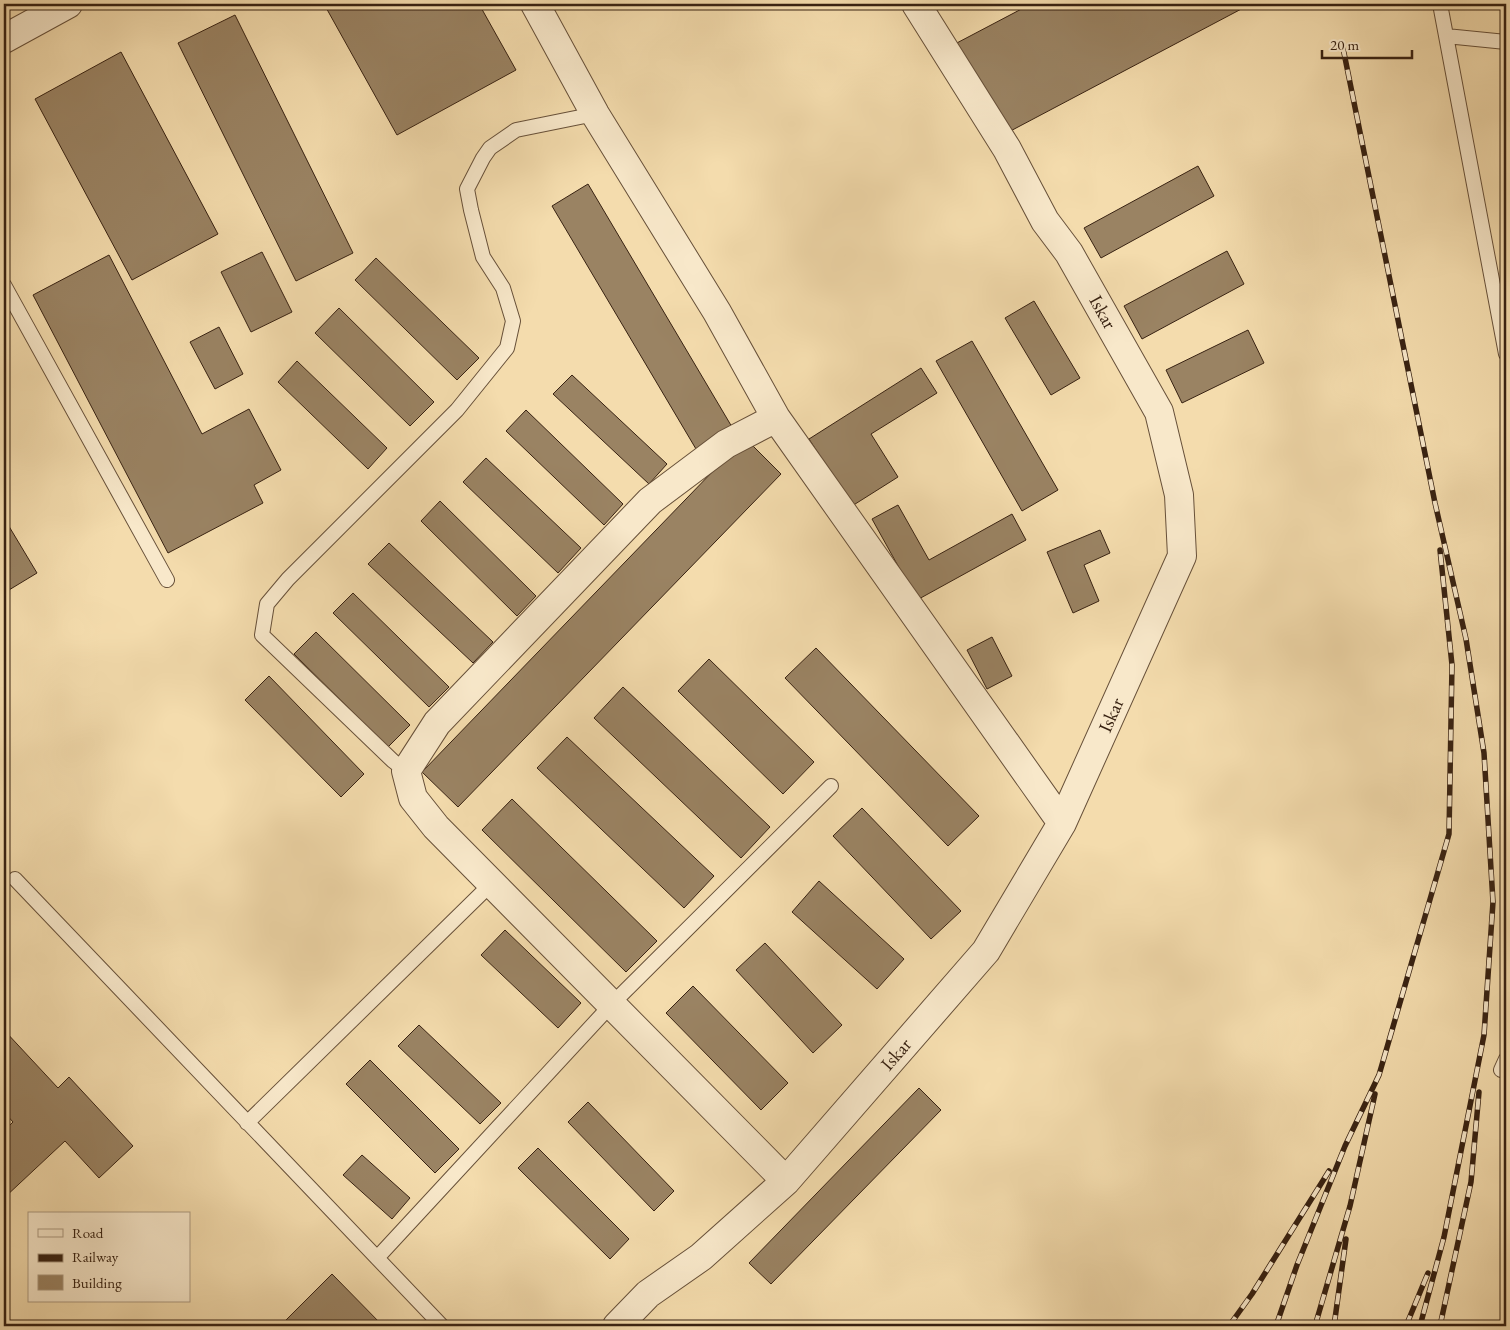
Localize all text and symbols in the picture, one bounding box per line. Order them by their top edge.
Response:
scale bar [1322,28,1412,60]
text: 20 m [1330,35,1359,54]
street label: Iskar [1083,290,1123,334]
street label: Iskar [1092,693,1130,736]
street label: Iskar [875,1032,917,1076]
legend [28,1212,190,1302]
text: Road [72,1223,104,1242]
text: Railway [72,1247,119,1266]
text: Building [72,1273,122,1292]

